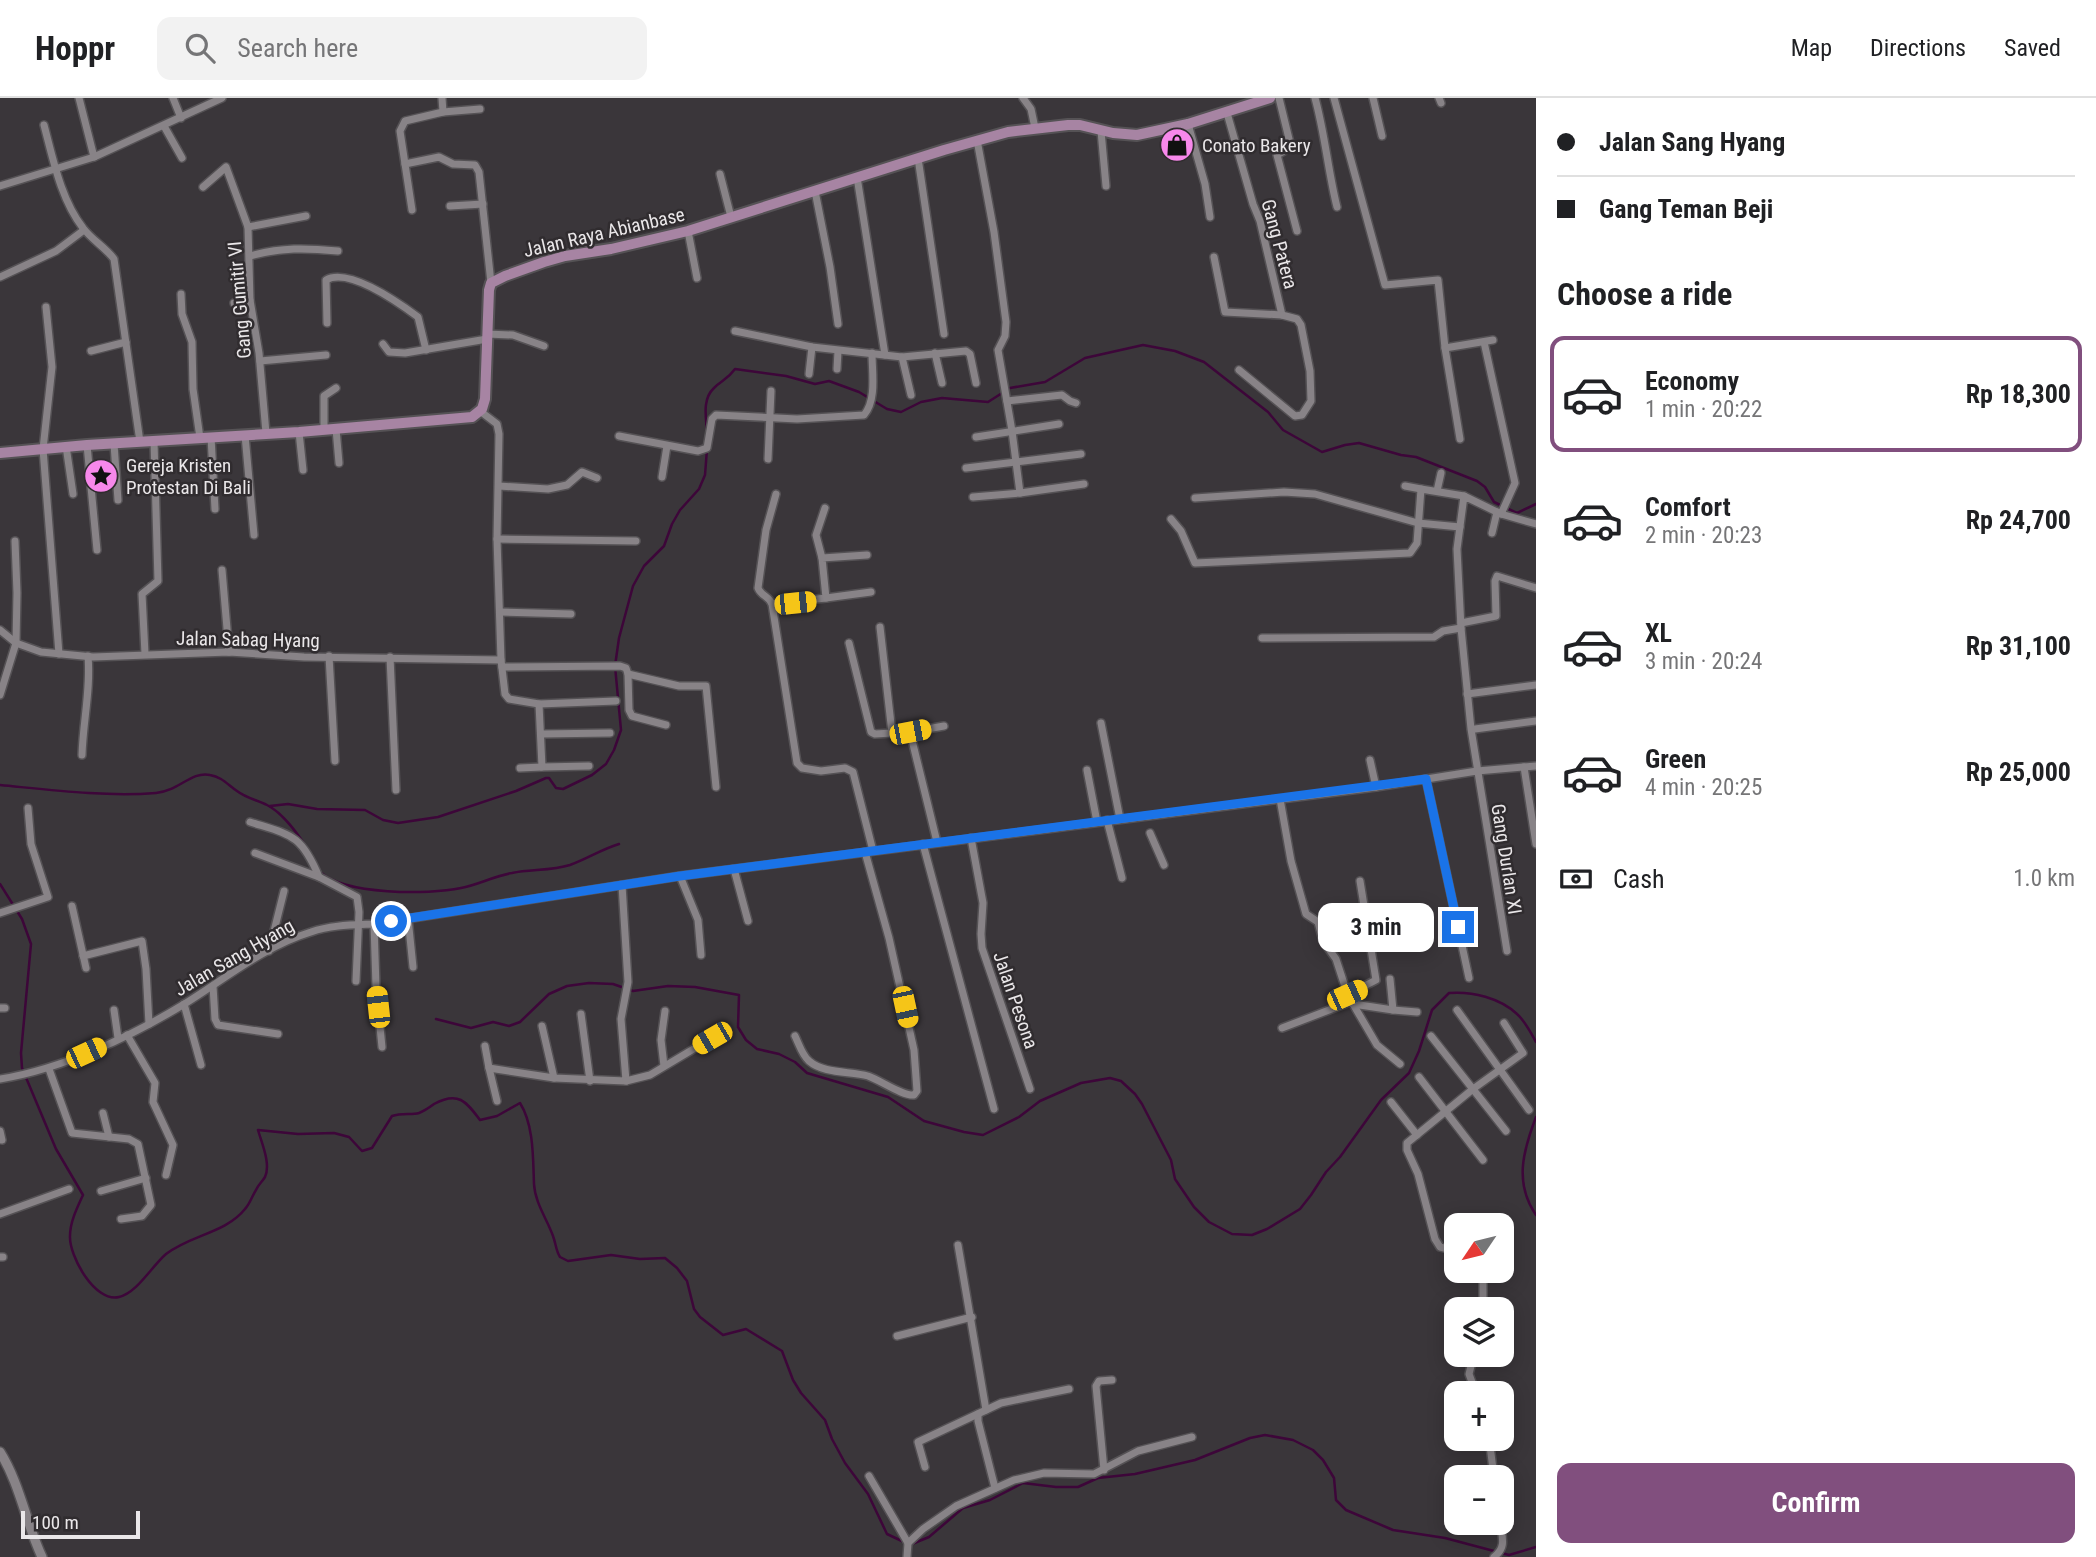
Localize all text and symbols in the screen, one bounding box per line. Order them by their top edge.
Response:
search box [157,17,647,80]
text: Hoppr [35,29,115,68]
icon: search [181,29,219,67]
text: Search here [237,33,358,63]
text: Map [1791,34,1832,62]
text: Directions [1870,34,1966,62]
text: Saved [2004,34,2061,62]
shop icon: Conato Bakery [1158,126,1196,164]
text: Jalan Sang Hyang [1599,127,1785,157]
place label: Conato Bakery [1202,134,1311,157]
text: Gang Teman Beji [1599,194,1773,224]
street label: Gang Patera [1257,197,1303,291]
street label: Jalan Raya Abianbase [521,203,687,262]
street label: Gang Gumitir VI [223,240,256,360]
text: Choose a ride [1557,275,1732,313]
icon: car [1561,363,1624,426]
text: Economy [1645,366,1739,396]
text: Rp 18,300 [1966,379,2071,409]
text: 1 min · 20:22 [1645,396,1762,423]
place label: Gereja Kristen Protestan Di Bali [126,454,251,499]
place icon: Gereja Kristen Protestan Di Bali [82,457,120,495]
icon: car [1561,489,1624,552]
text: Comfort [1645,492,1731,522]
text: Rp 24,700 [1966,505,2071,535]
text: 2 min · 20:23 [1645,522,1762,549]
car [774,590,817,616]
icon: car [1561,615,1624,678]
text: XL [1645,618,1672,648]
street label: Jalan Sabag Hyang [176,627,320,652]
text: Rp 31,100 [1966,631,2071,661]
text: 3 min · 20:24 [1645,648,1762,675]
car [888,718,933,746]
icon: car [1561,741,1624,804]
text: Green [1645,744,1706,774]
text: Rp 25,000 [1966,757,2071,787]
text: 4 min · 20:25 [1645,774,1762,801]
street label: Gang DurIan XI [1486,802,1527,916]
icon: cash [1557,860,1595,898]
text: Cash [1613,864,1665,894]
text: 1.0 km [2013,865,2075,892]
callout: 3 min [1318,902,1434,952]
route start [375,905,407,937]
route end [1442,911,1474,943]
street label: Jalan Sang Hyang [170,914,298,1001]
text: 3 min [1350,914,1402,941]
street label: Jalan Pesona [988,949,1043,1052]
car [1324,977,1371,1013]
car [891,984,920,1030]
car [366,985,391,1029]
car [689,1018,736,1058]
car [63,1035,110,1071]
north arrow [1444,1213,1514,1283]
map controls [1444,1213,1514,1535]
button: layers [1444,1297,1514,1367]
button: + [1444,1381,1514,1451]
button: Confirm [1557,1463,2075,1543]
button: − [1444,1465,1514,1535]
scale bar [21,1508,140,1540]
text: 100 m [32,1511,79,1534]

